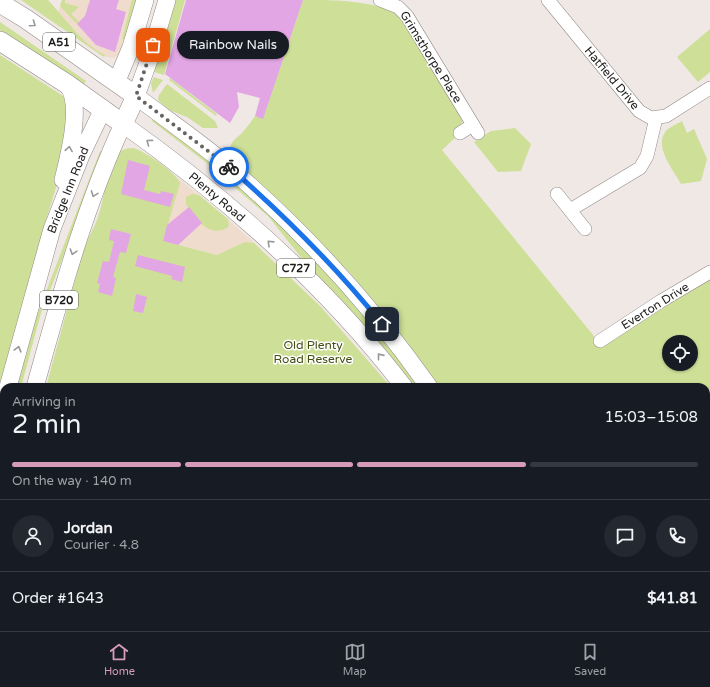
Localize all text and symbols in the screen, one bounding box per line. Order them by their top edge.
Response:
street label: Grimsthorpe Place [397,9,465,106]
one-way arrow [29,19,36,27]
pin [136,28,170,62]
callout: Rainbow Nails [177,31,289,59]
road number: A51 [43,33,75,51]
icon: bag [142,34,164,56]
text: Rainbow Nails [189,37,277,53]
street label: Hatfield Drive [582,44,643,113]
one-way arrow [146,140,153,147]
street label: Bridge Inn Road [44,145,92,235]
one-way arrow [64,146,73,153]
courier [209,147,249,187]
icon: bike [218,156,240,178]
street label: Plenty Road [186,169,248,225]
one-way arrow [91,191,99,198]
one-way arrow [267,240,275,248]
one-way arrow [70,248,78,255]
road number: C727 [277,259,315,277]
street label: Everton Drive [619,280,691,332]
road number: B720 [40,291,78,309]
pin [365,307,399,341]
icon: home [371,313,393,335]
map controls [662,335,698,371]
button: locate [662,335,698,371]
park label: Old Plenty Road Reserve [274,338,353,366]
one-way arrow [14,346,22,353]
one-way arrow [377,354,384,361]
text: Arriving in [12,394,76,410]
text: 15:03–15:08 [605,408,698,426]
text: 2 min [12,409,81,440]
text: On the way · 140 m [12,473,132,489]
button: person [12,515,54,557]
button: chat [604,515,646,557]
button: phone [656,515,698,557]
text: Jordan [64,519,113,537]
text: Courier · 4.8 [64,537,139,553]
text: Order #1643 [12,589,104,607]
text: $41.81 [647,589,698,607]
tab: Home [104,641,135,678]
tab: Map [343,641,367,678]
tab: Saved [574,641,606,678]

